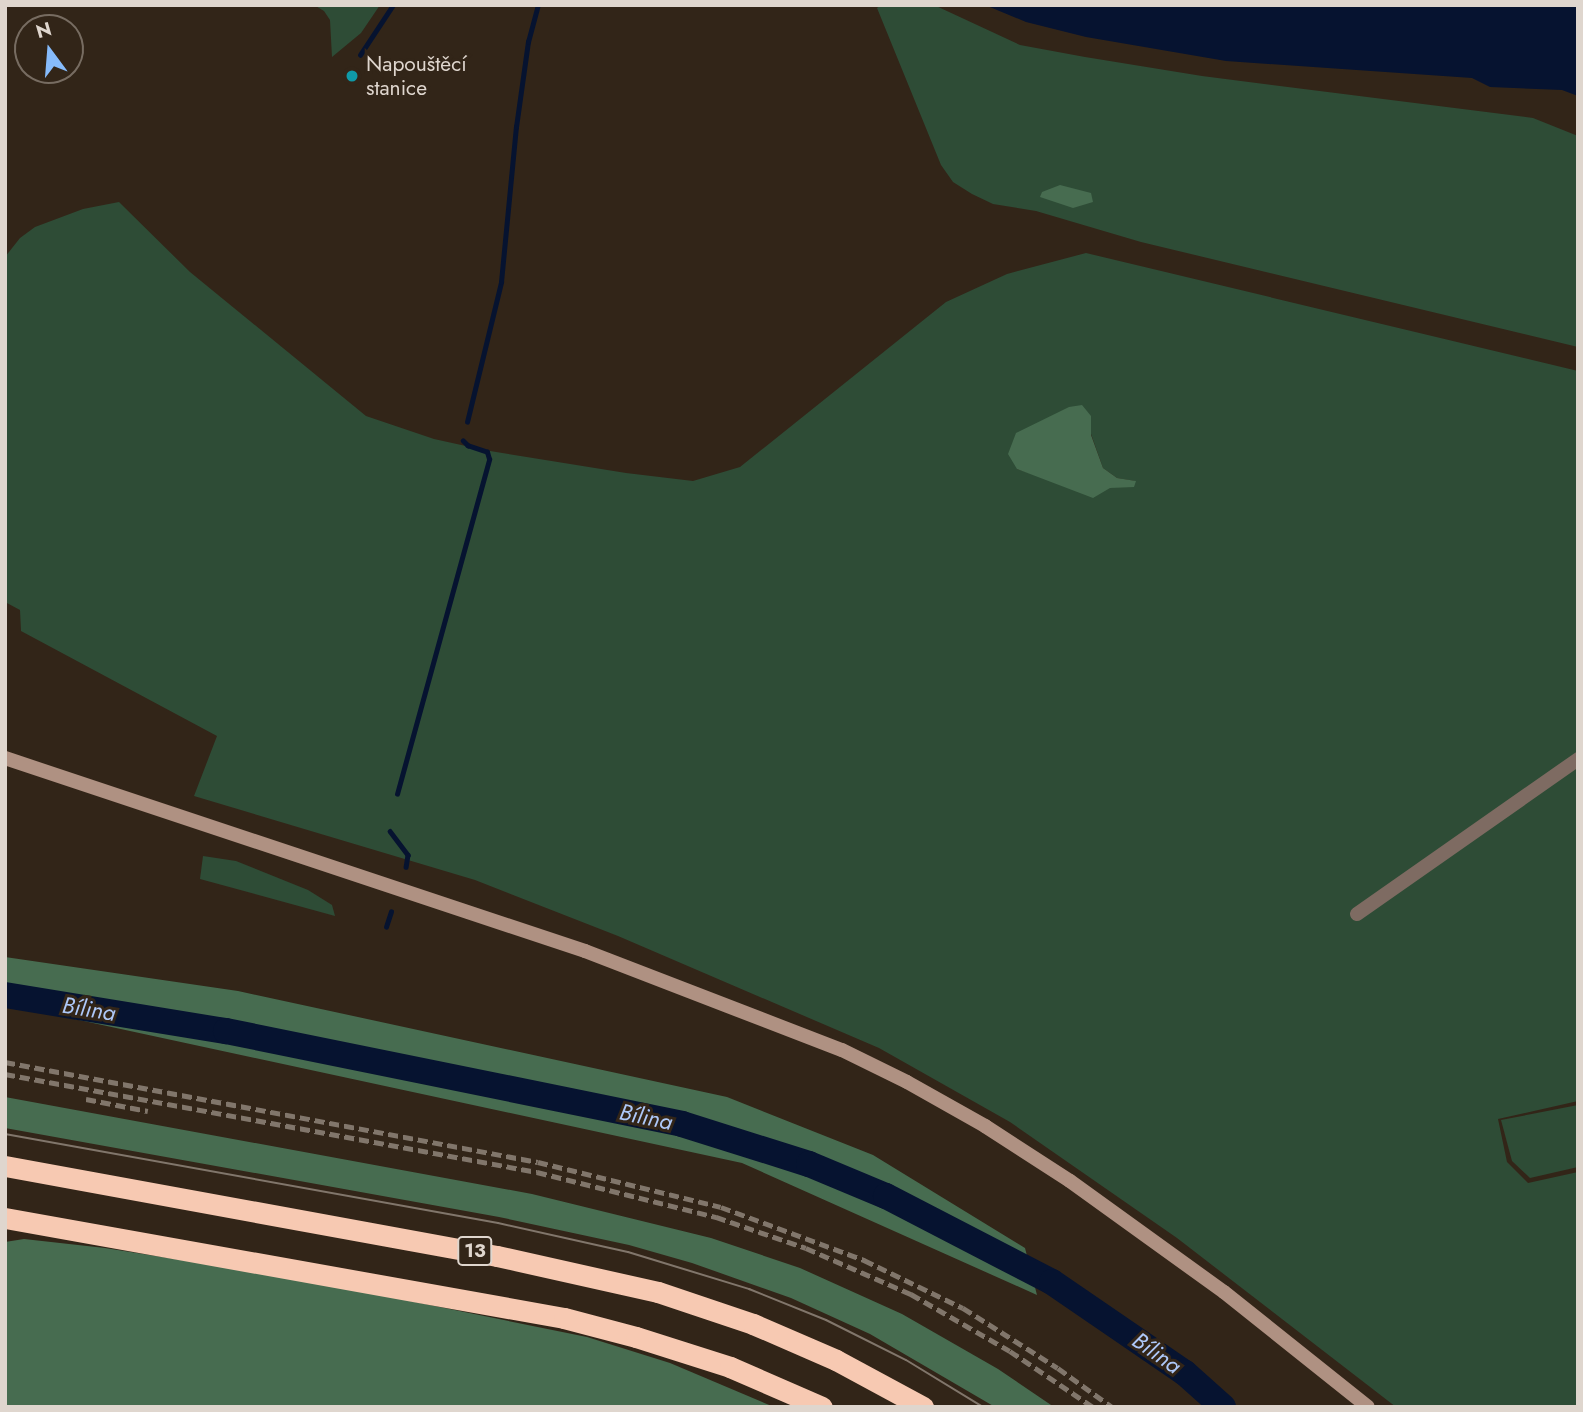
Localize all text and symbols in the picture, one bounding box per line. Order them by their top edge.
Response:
north arrow [14,14,84,84]
text: N [33,15,55,45]
place label: Napouštěcí stanice [366,51,467,101]
marker: Napouštěcí stanice [344,68,360,84]
water label: Bílina [60,991,118,1027]
water label: Bílina [617,1098,675,1136]
road number: 13 [456,1236,494,1266]
water label: Bílina [1127,1326,1187,1380]

